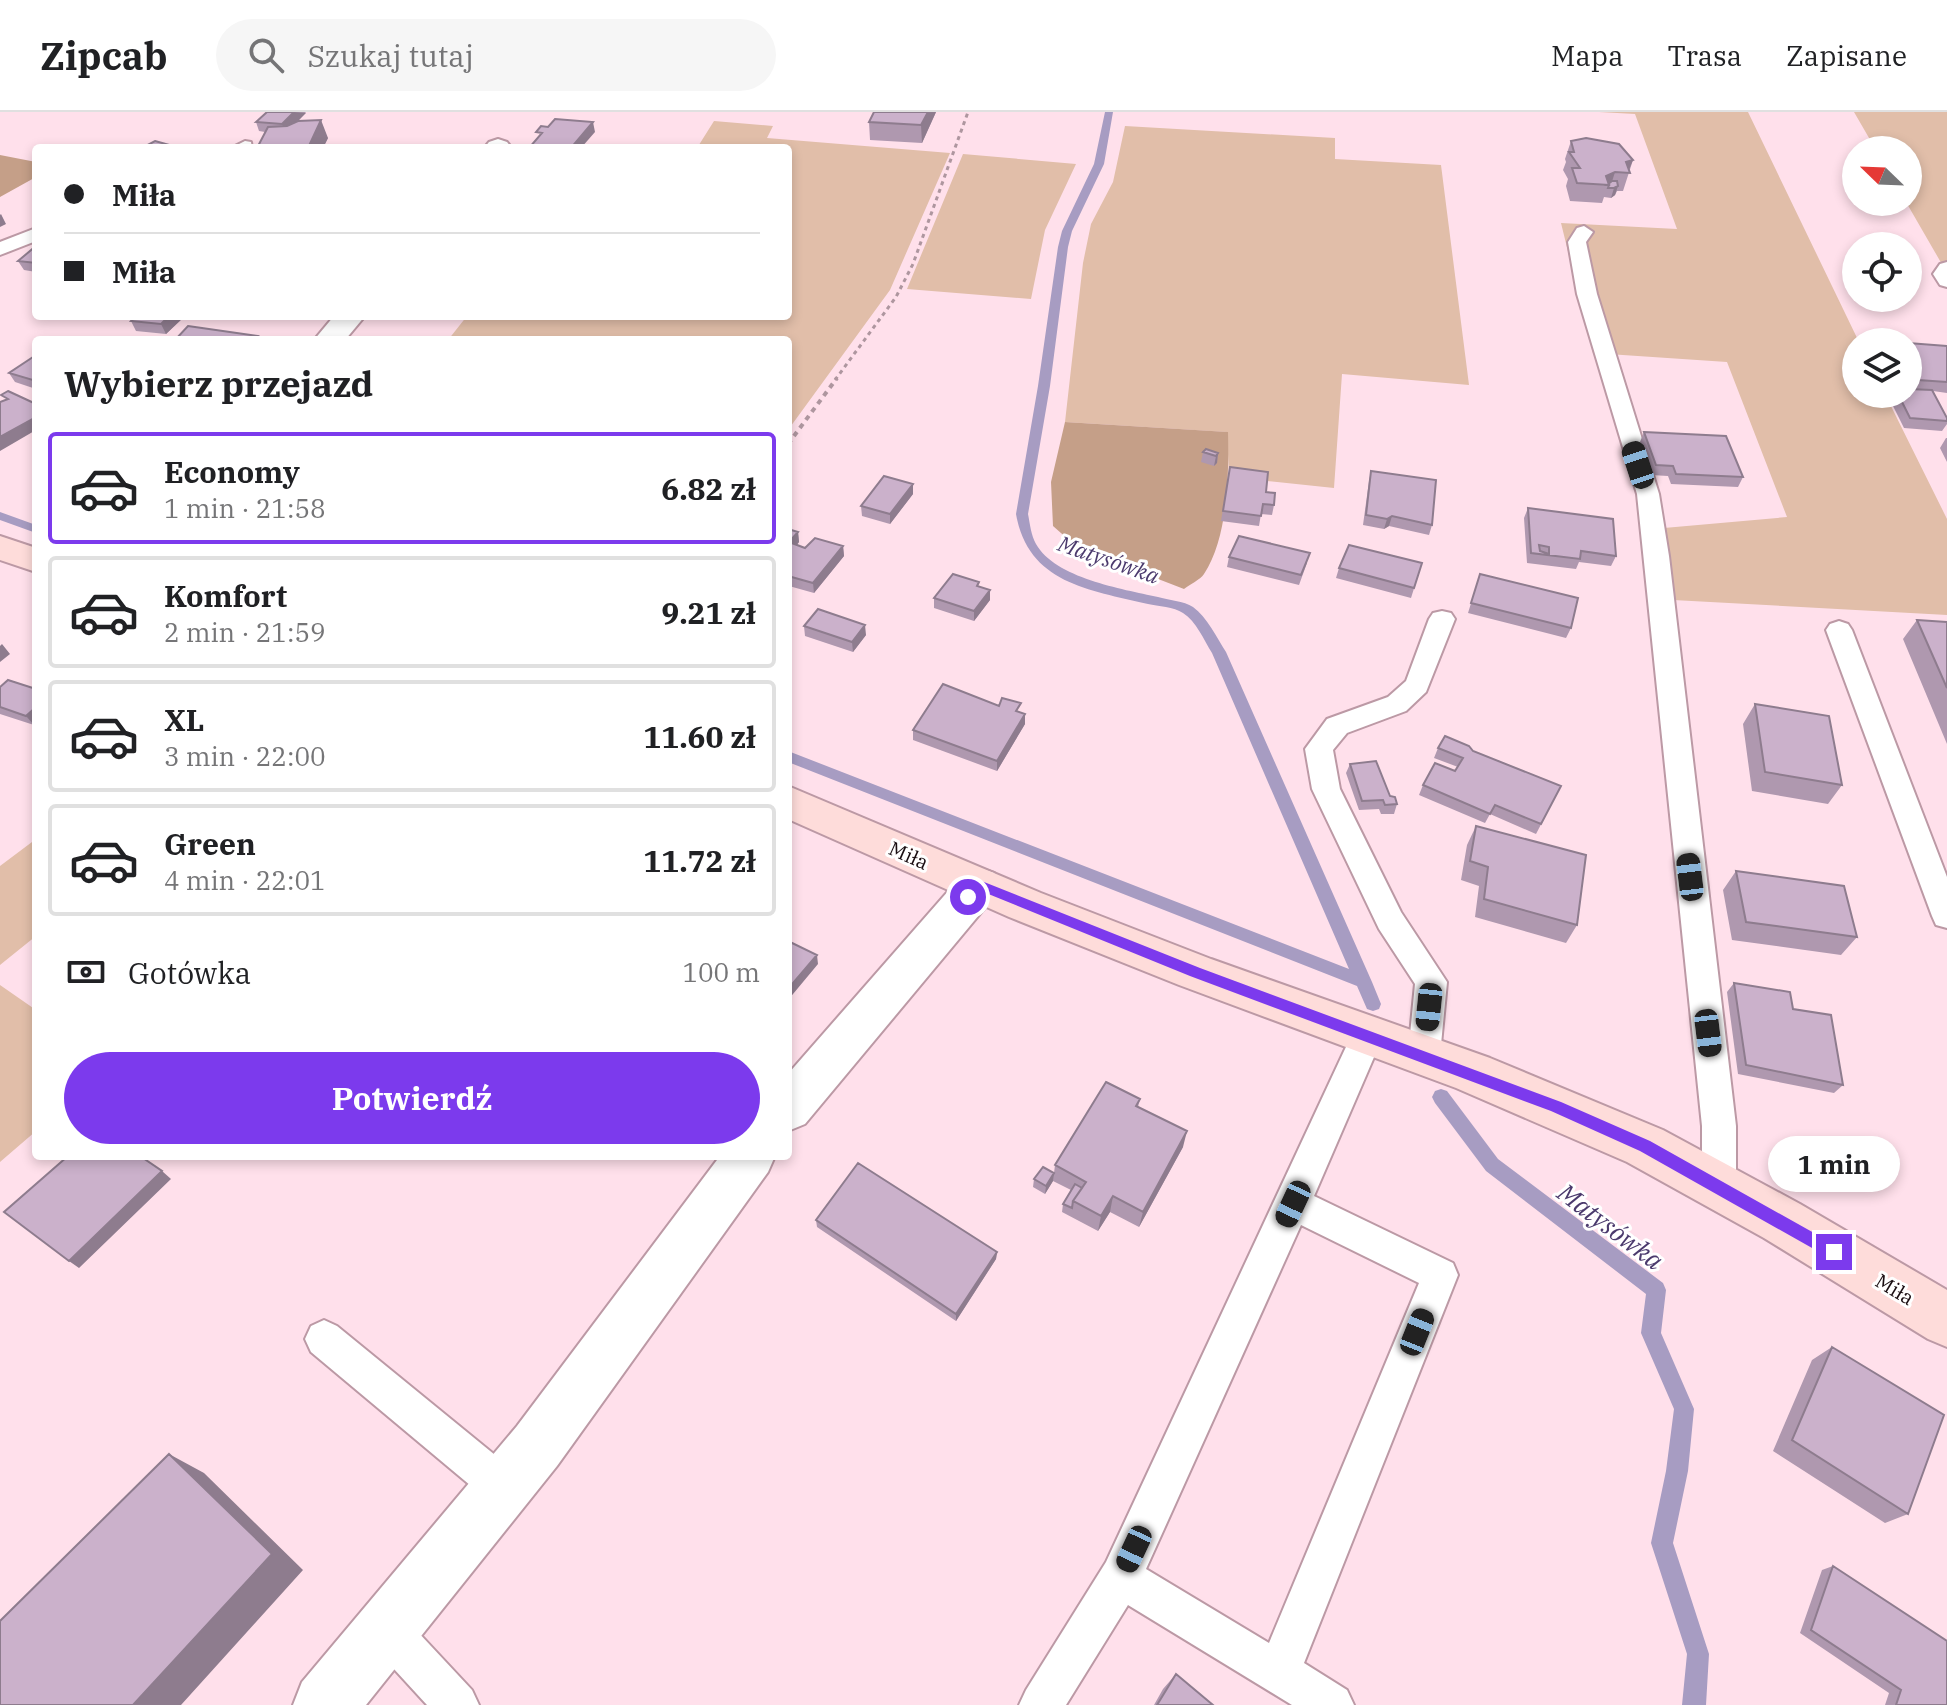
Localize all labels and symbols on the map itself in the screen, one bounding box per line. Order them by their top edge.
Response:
north arrow [1842,136,1922,216]
car [1619,438,1657,492]
water label: Matysówka [1054,528,1163,590]
street label: Miła [885,834,933,876]
car [1675,852,1705,902]
route start [950,879,986,915]
car [1415,982,1443,1032]
car [1693,1008,1723,1058]
callout: 1 min [1768,1136,1900,1192]
water label: Matysówka [1550,1174,1671,1277]
car [1272,1177,1314,1231]
route end [1816,1234,1852,1270]
street label: Miła [1871,1267,1920,1311]
car [1397,1305,1437,1359]
car [1113,1522,1155,1576]

